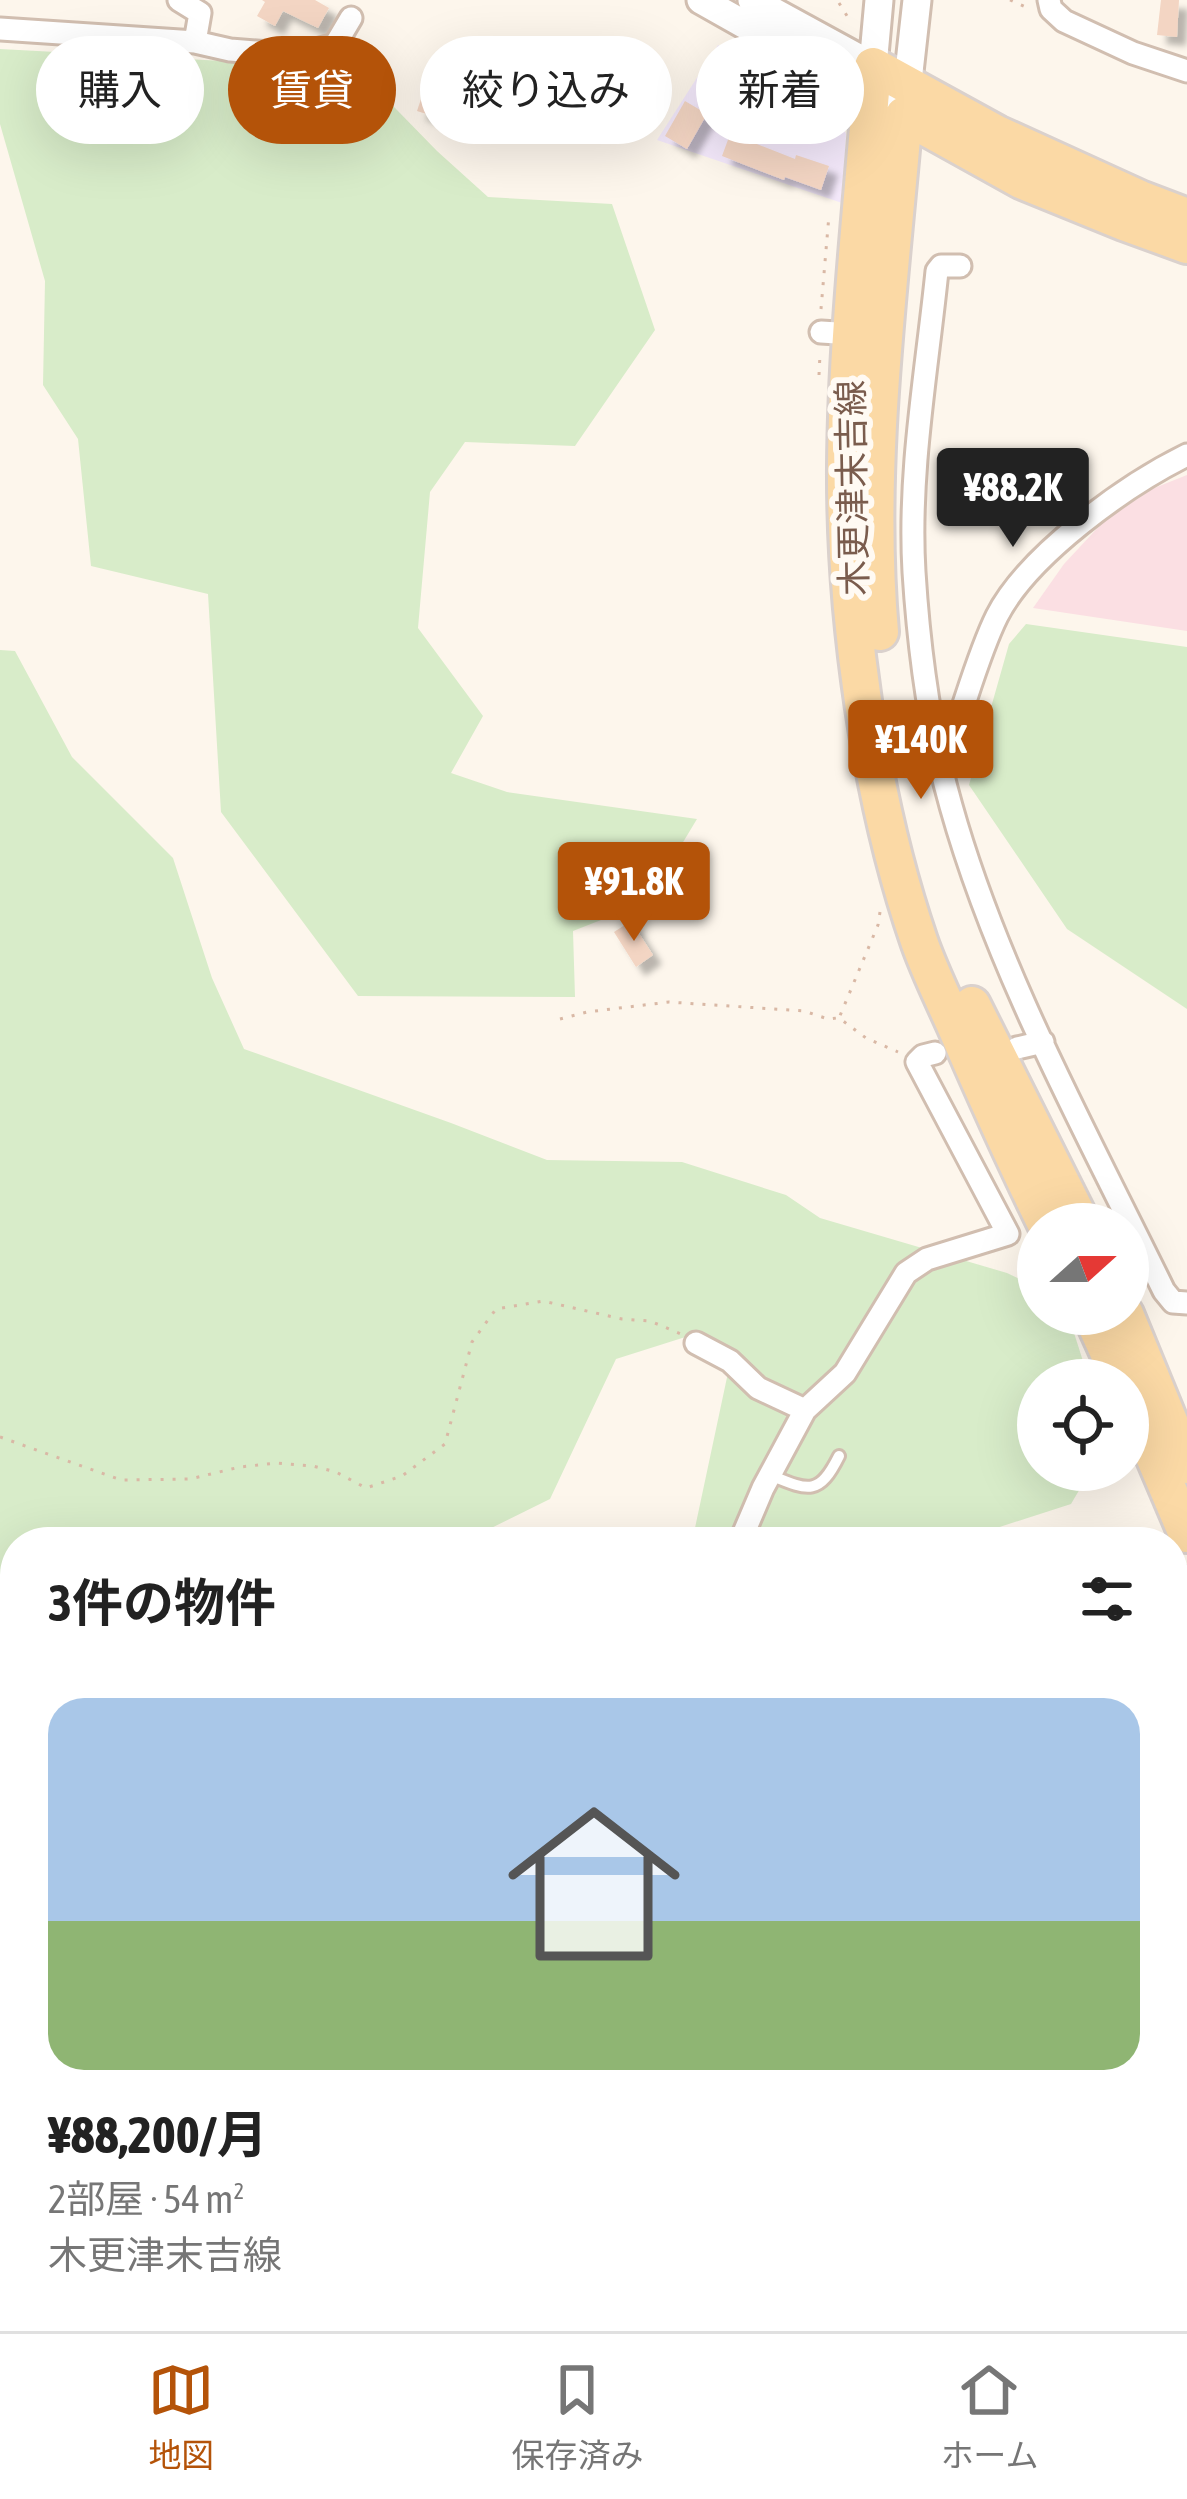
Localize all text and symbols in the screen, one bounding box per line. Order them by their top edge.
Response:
chip: 購入 [36,36,204,144]
chip: 賃貸 [228,36,396,144]
chip: 絞り込み [420,36,672,144]
chip: 新着 [696,36,864,144]
street label: 木更津末吉線 [829,380,875,596]
pin: ¥88.2K [915,448,1111,550]
text: ¥88.2K [964,465,1062,509]
pin: ¥140K [837,700,1005,802]
text: ¥140K [875,717,967,761]
pin: ¥91.8K [536,842,732,944]
text: ¥91.8K [585,859,683,903]
north arrow [1017,1203,1149,1335]
map controls [1017,1203,1149,1491]
button: locate [1017,1359,1149,1491]
icon: filters [1074,1566,1140,1632]
text: 3件の物件 [48,1573,276,1632]
icon: home [486,1776,702,1992]
text: ¥88,200/月 [48,2105,268,2164]
text: 2部屋 · 54 m² [48,2177,244,2221]
text: 木更津末吉線 [48,2233,282,2277]
tab: 地図 [148,2357,214,2477]
tab: 保存済み [511,2357,643,2477]
tab: ホーム [940,2357,1038,2477]

